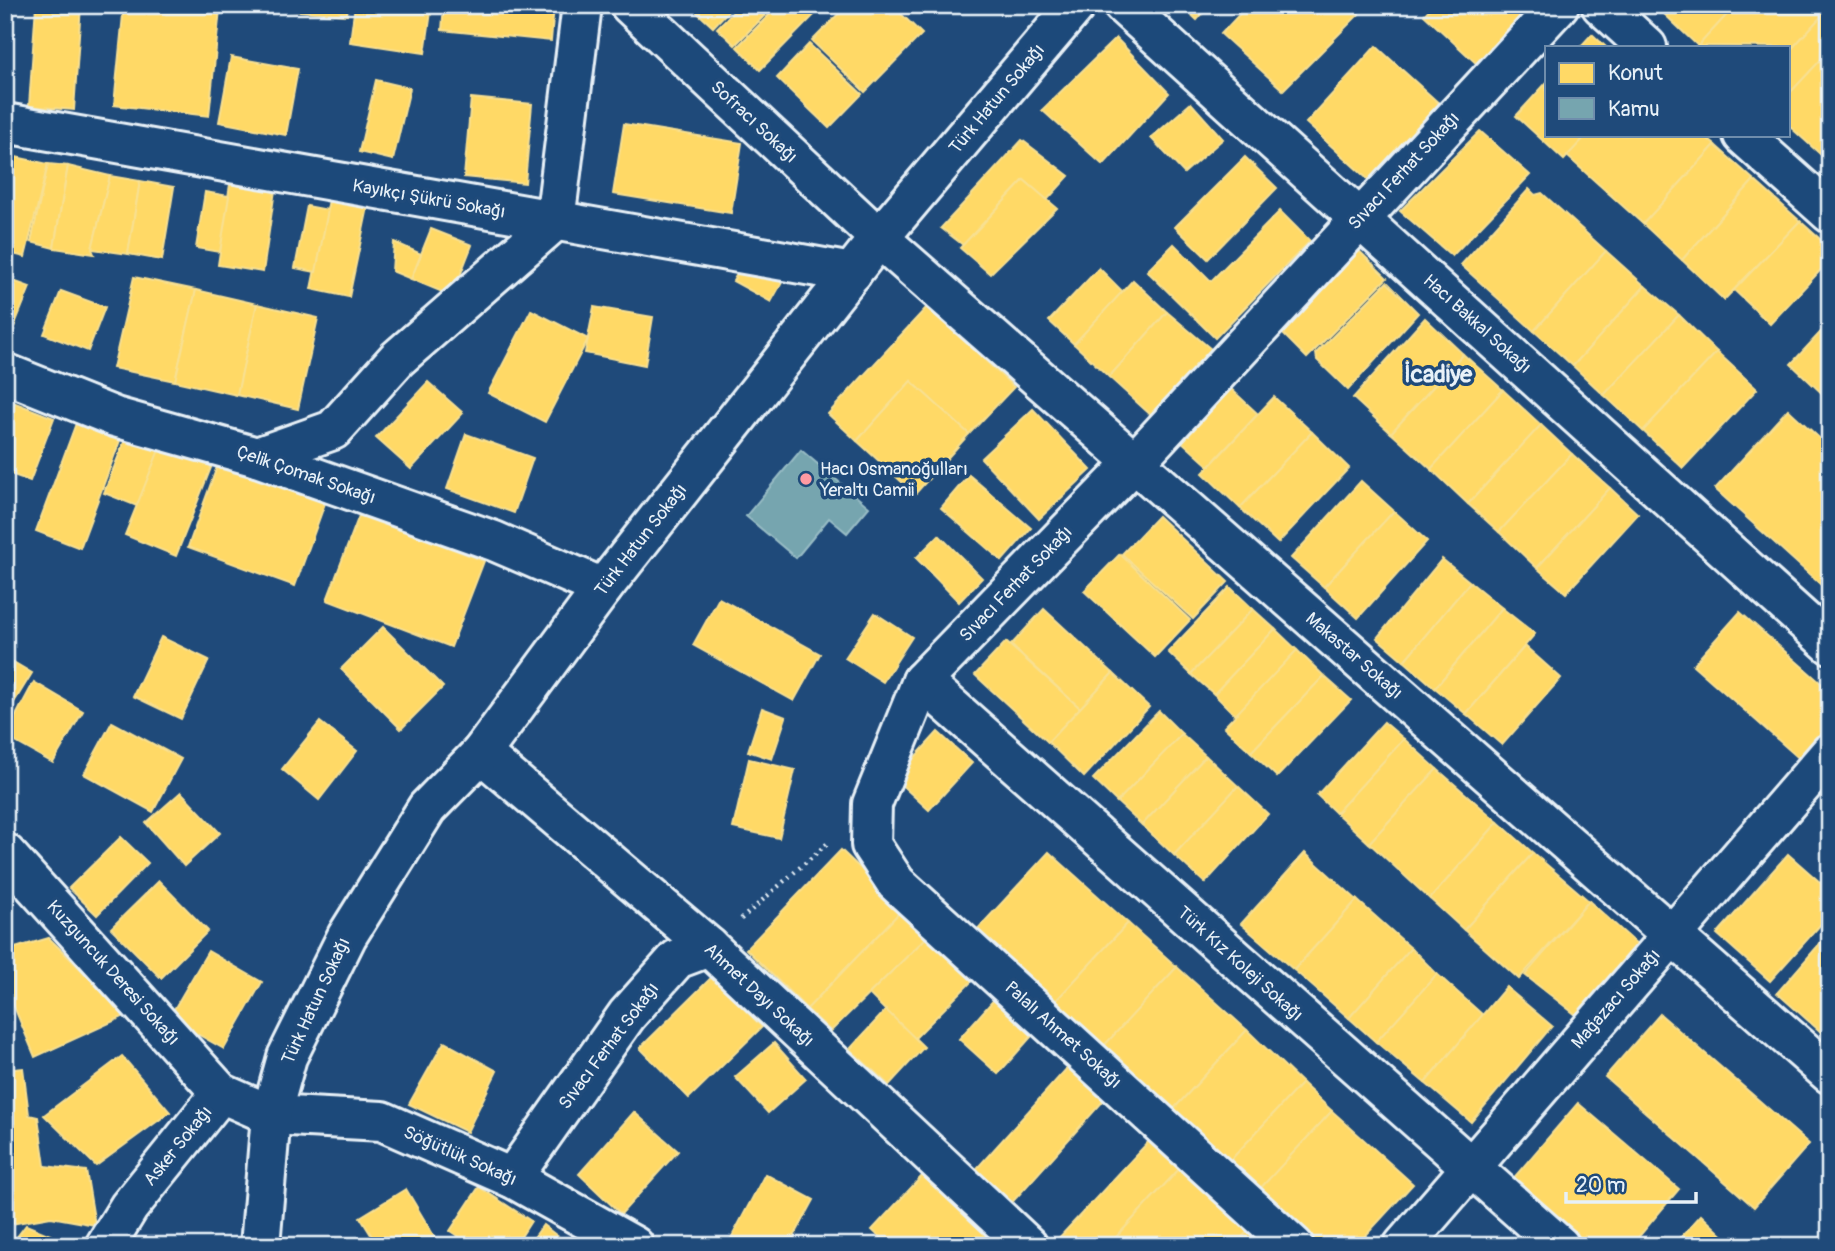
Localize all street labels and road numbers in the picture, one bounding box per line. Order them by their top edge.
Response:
street label: Türk Hatun Sokağı [944,39,1050,159]
street label: Sofracı Sokağı [706,76,802,168]
street label: Sıvacı Ferhat Sokağı [1343,107,1465,235]
street label: Kayıkçı Şükrü Sokağı [351,174,507,224]
street label: Hacı Bakkal Sokağı [1418,269,1536,379]
street label: Çelik Çomak Sokağı [233,440,379,510]
street label: Türk Hatun Sokağı [590,479,692,601]
street label: Sıvacı Ferhat Sokağı [955,521,1077,647]
street label: Makastar Sokağı [1301,607,1407,705]
street label: Kuzguncuk Deresi Sokağı [42,896,184,1050]
street label: Türk Kız Koleji Sokağı [1172,901,1308,1027]
street label: Türk Hatun Sokağı [277,934,355,1068]
street label: Ahmet Dayı Sokağı [699,938,819,1052]
street label: Mağazacı Sokağı [1566,944,1666,1054]
street label: Palalı Ahmet Sokağı [1000,976,1126,1094]
street label: Sıvacı Ferhat Sokağı [554,978,664,1114]
street label: Asker Sokağı [139,1101,217,1191]
street label: Söğütlük Sokağı [400,1121,520,1191]

